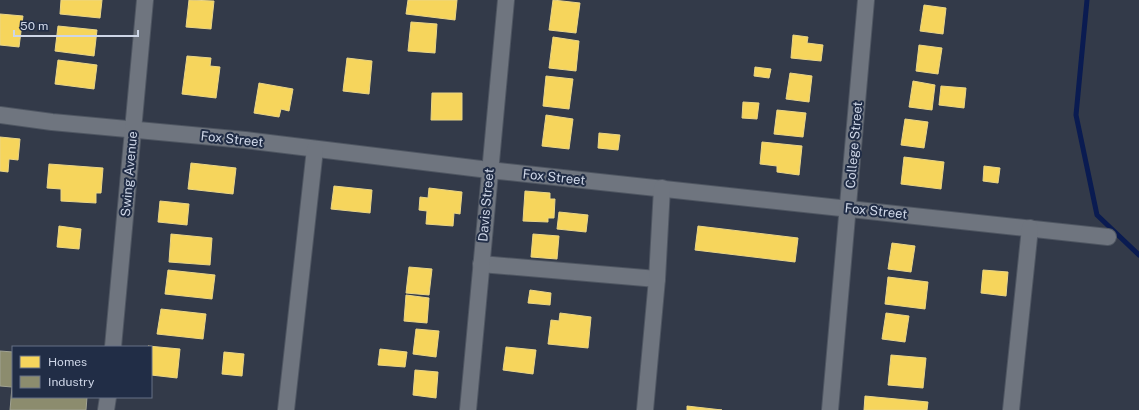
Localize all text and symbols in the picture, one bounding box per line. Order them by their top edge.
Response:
scale bar [14,12,138,38]
text: 50 m [20,19,48,33]
street label: College Street [843,101,865,189]
street label: Fox Street [200,128,264,150]
street label: Swing Avenue [118,131,140,217]
street label: Fox Street [522,166,586,188]
street label: Davis Street [475,168,497,242]
street label: Fox Street [844,200,908,222]
legend [12,346,152,398]
text: Homes [48,355,87,369]
text: Industry [48,375,95,389]

